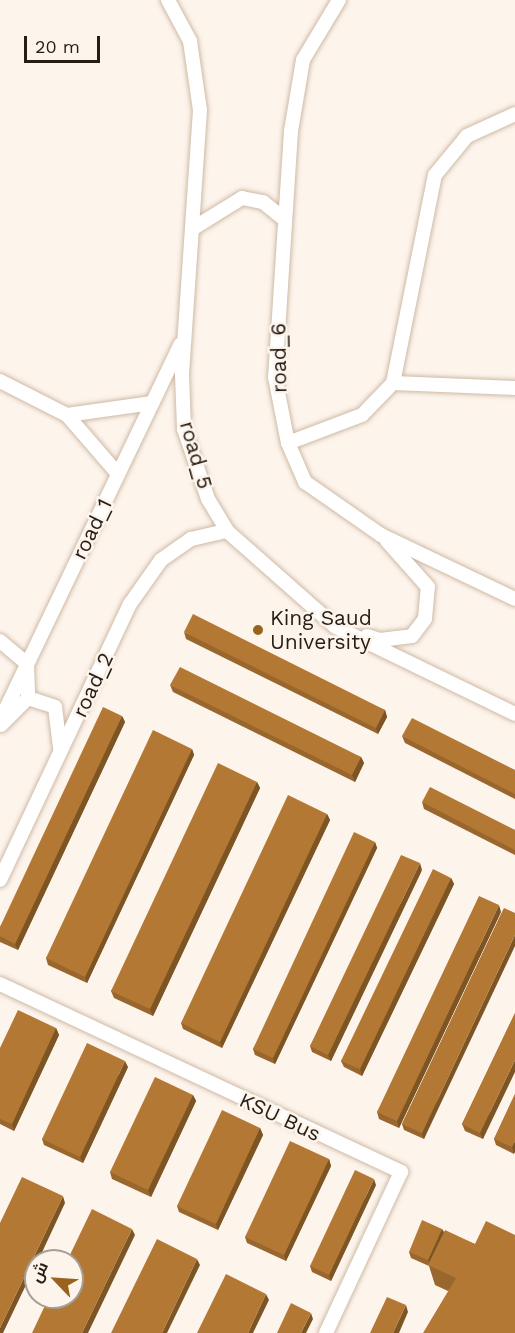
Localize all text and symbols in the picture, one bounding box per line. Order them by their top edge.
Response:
scale bar [27,24,104,62]
text: 20 m [35,36,80,57]
street label: road_6 [266,323,292,393]
street label: road_5 [174,418,218,492]
street label: road_1 [67,494,117,564]
place label: King Saud University [270,605,372,655]
marker: King Saud University [251,623,265,637]
street label: road_2 [67,649,119,721]
street label: KSU Bus [235,1087,325,1147]
north arrow [24,1249,84,1309]
text: ش [26,1259,52,1285]

